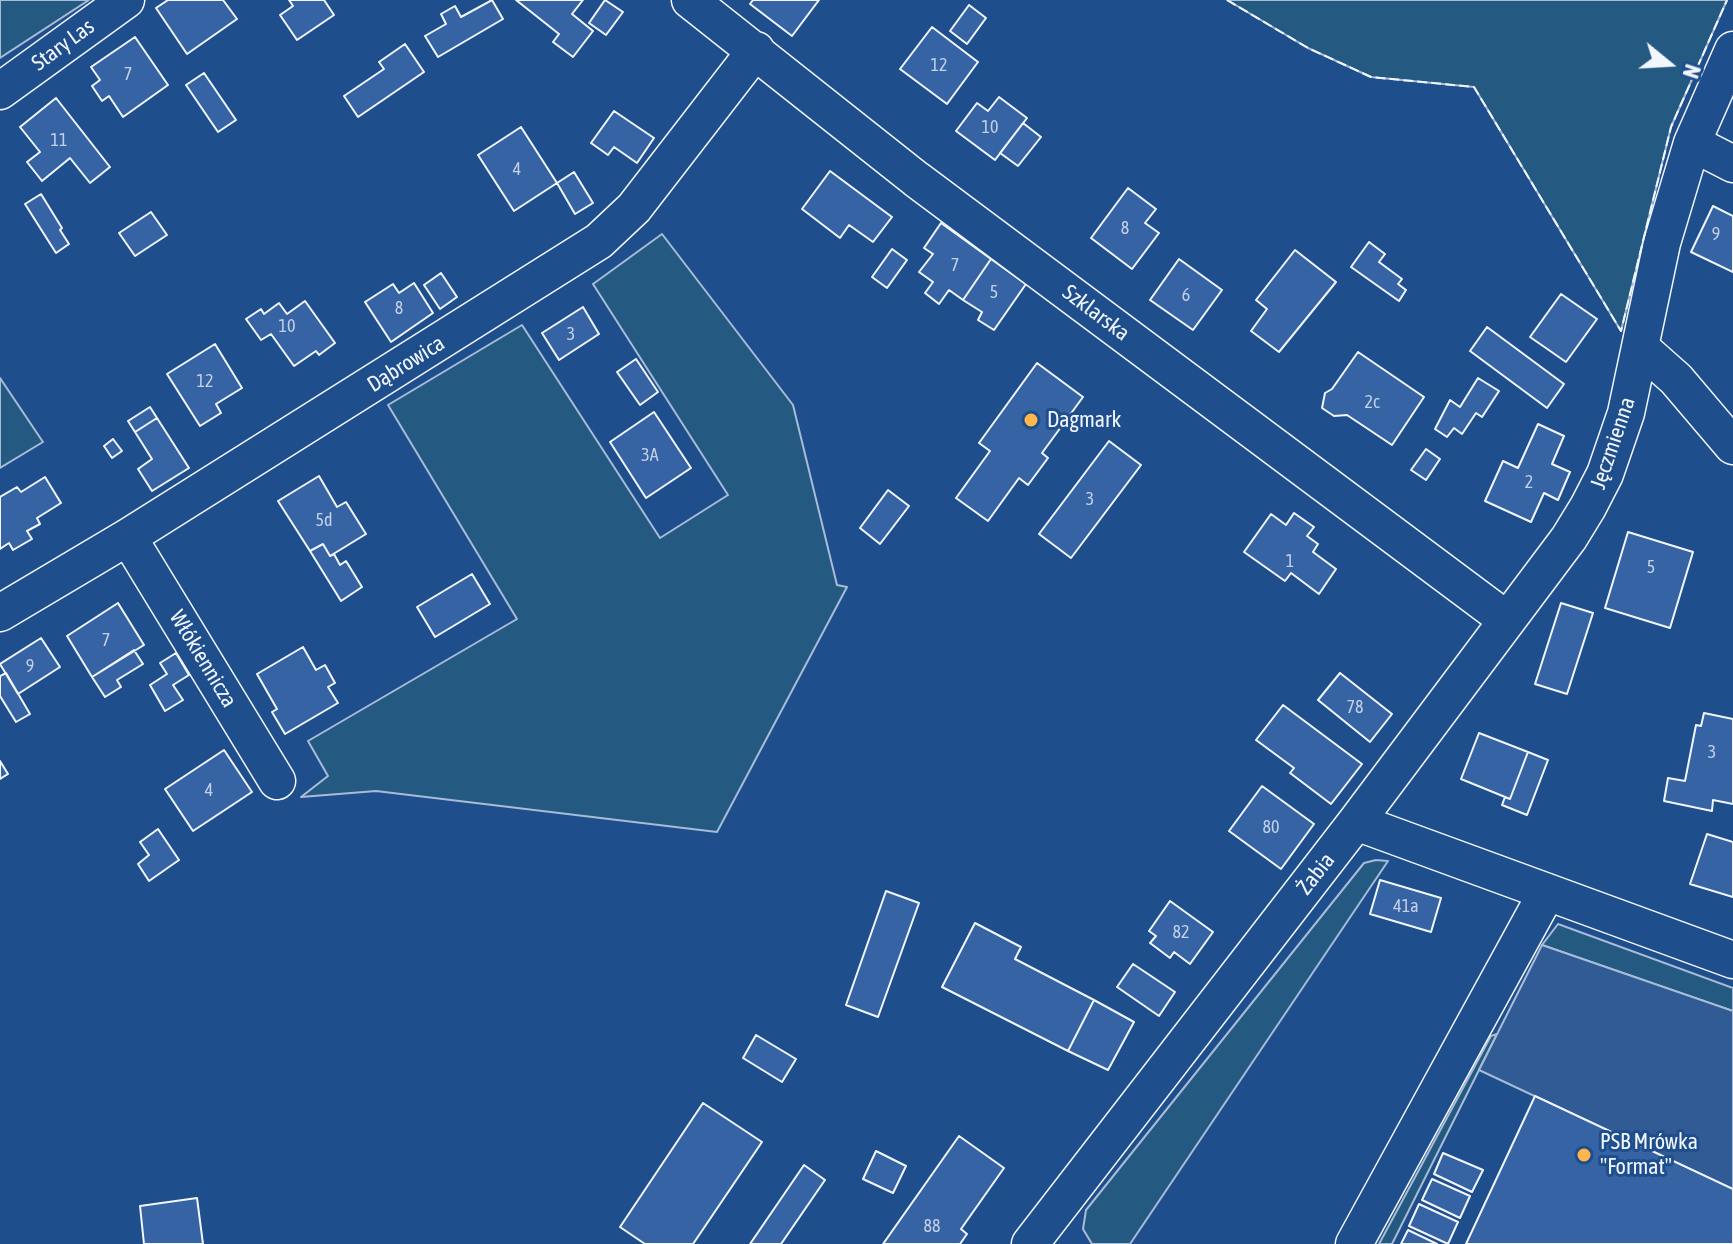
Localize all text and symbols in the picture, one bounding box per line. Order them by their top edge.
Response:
street label: Stary Las [27,13,99,77]
north arrow [1629,24,1709,104]
house number: 12 [931,54,947,76]
text: N [1677,61,1706,82]
house number: 7 [124,63,132,85]
house number: 10 [982,116,998,138]
house number: 11 [51,129,67,151]
house number: 4 [513,158,521,180]
house number: 8 [1121,217,1129,239]
house number: 9 [1712,223,1720,245]
house number: 7 [951,254,959,276]
street label: Szklarska [1057,279,1135,347]
house number: 5 [990,281,998,303]
house number: 6 [1182,284,1190,306]
house number: 8 [395,297,403,319]
house number: 10 [279,315,295,337]
house number: 3 [567,323,575,345]
street label: Dąbrowica [362,330,450,398]
house number: 12 [197,370,213,392]
house number: 2c [1364,391,1380,413]
street label: Jęczmienna [1585,394,1641,492]
place label: Dagmark [1047,407,1121,433]
marker: Dagmark [1022,411,1040,429]
house number: 3A [641,444,659,466]
house number: 2 [1525,471,1533,493]
house number: 3 [1086,488,1094,510]
house number: 5d [316,509,332,531]
house number: 1 [1286,550,1294,572]
house number: 5 [1647,556,1655,578]
street label: Włókiennicza [164,606,242,712]
house number: 7 [102,629,110,651]
house number: 9 [26,655,34,677]
house number: 78 [1347,696,1363,718]
house number: 3 [1708,741,1716,763]
house number: 4 [205,779,213,801]
house number: 80 [1263,816,1279,838]
street label: Żabia [1291,848,1341,900]
house number: 41a [1393,895,1419,917]
house number: 82 [1173,921,1189,943]
place label: PSB Mrówka "Format" [1600,1129,1698,1180]
marker: PSB Mrówka "Format" [1575,1146,1593,1164]
house number: 88 [924,1215,940,1237]

